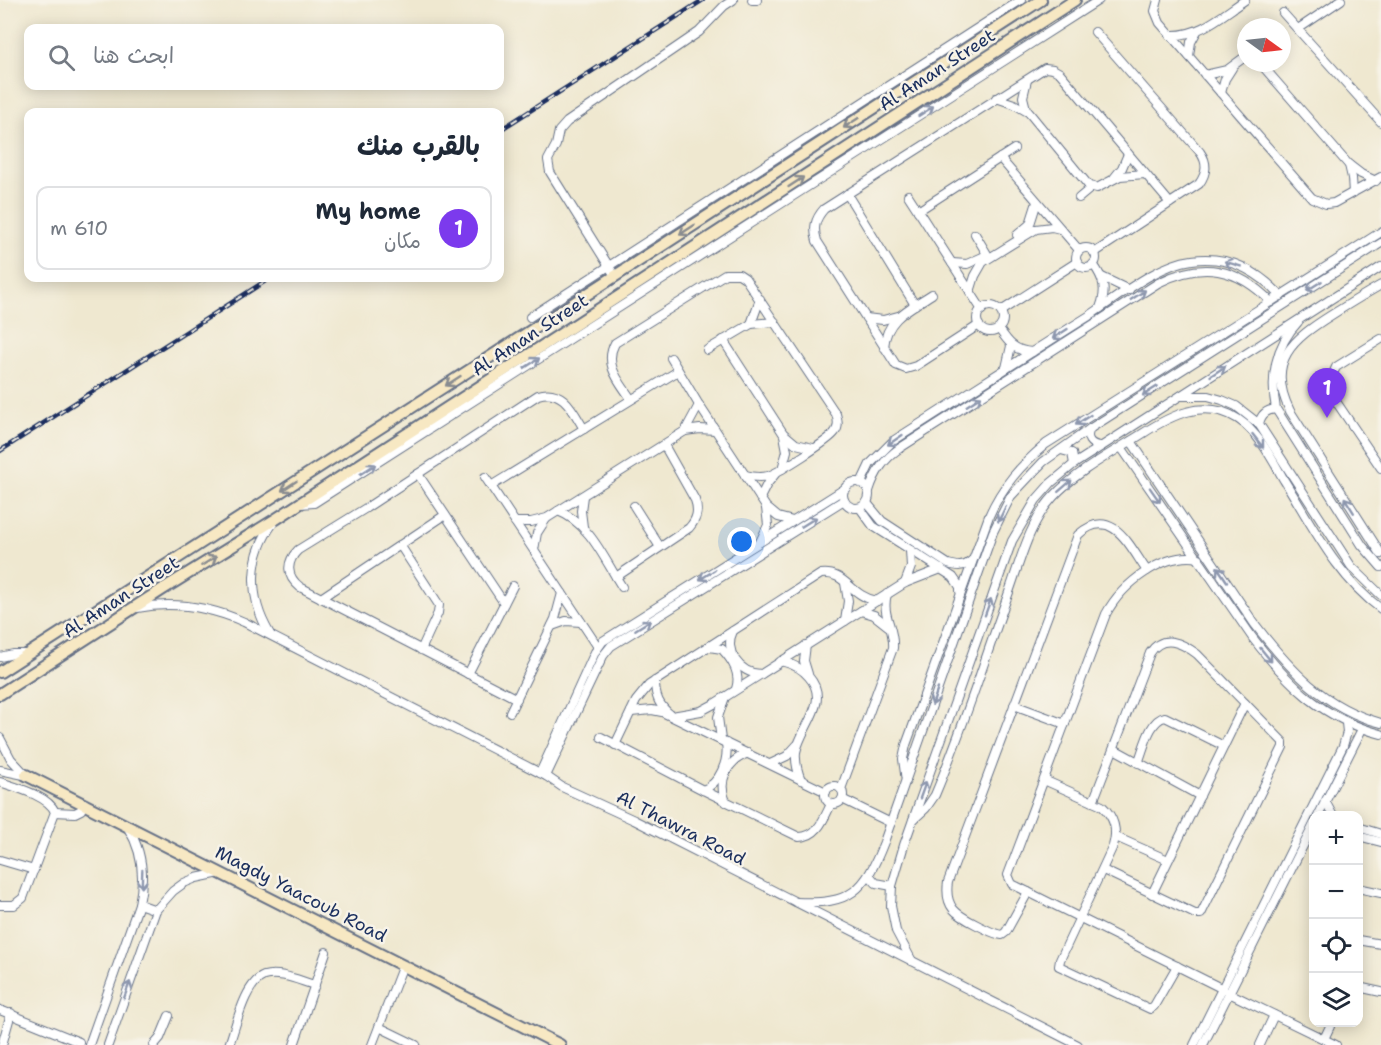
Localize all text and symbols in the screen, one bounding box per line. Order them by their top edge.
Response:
north arrow [1237,18,1291,72]
street label: Al Aman Street [874,23,1000,117]
search box [24,24,504,90]
icon: search [45,41,78,74]
text: ابحث هنا [93,41,174,70]
one-way arrow [917,104,934,116]
one-way arrow [843,117,859,129]
text: بالقرب منك [357,128,480,163]
one-way arrow [787,176,804,188]
text: My home [316,197,421,226]
text: 610 m [50,215,108,241]
text: 1 [454,215,463,241]
one-way arrow [679,223,696,236]
text: مكان [384,228,421,254]
one-way arrow [1224,258,1243,269]
one-way arrow [1306,280,1323,292]
street label: Al Aman Street [467,288,593,382]
one-way arrow [1129,289,1146,301]
one-way arrow [1052,328,1068,340]
one-way arrow [523,357,540,369]
one-way arrow [1210,365,1226,377]
pin: 1 [1308,368,1346,418]
one-way arrow [445,375,462,387]
one-way arrow [1142,385,1159,397]
one-way arrow [965,394,982,406]
one-way arrow [1075,415,1092,427]
one-way arrow [1252,432,1265,448]
one-way arrow [887,433,904,446]
one-way arrow [359,462,376,475]
one-way arrow [281,480,298,492]
one-way arrow [1057,480,1073,493]
one-way arrow [1149,486,1161,502]
one-way arrow [1343,498,1355,514]
one-way arrow [995,504,1007,522]
one-way arrow [800,515,817,527]
your location [727,527,756,556]
street label: Al Aman Street [58,550,184,644]
one-way arrow [200,554,217,566]
one-way arrow [1216,567,1228,583]
one-way arrow [699,569,716,581]
one-way arrow [983,598,994,617]
one-way arrow [635,618,652,631]
one-way arrow [1259,647,1273,662]
one-way arrow [929,687,940,706]
one-way arrow [918,782,929,800]
street label: Al Thawra Road [612,785,750,871]
map controls [1309,811,1363,1027]
button: + [1309,811,1363,865]
street label: Magdy Yaacoub Road [211,840,391,948]
button: − [1309,865,1363,919]
one-way arrow [137,869,148,889]
button: locate [1309,919,1363,973]
button: layers [1309,973,1363,1027]
one-way arrow [123,981,134,1000]

